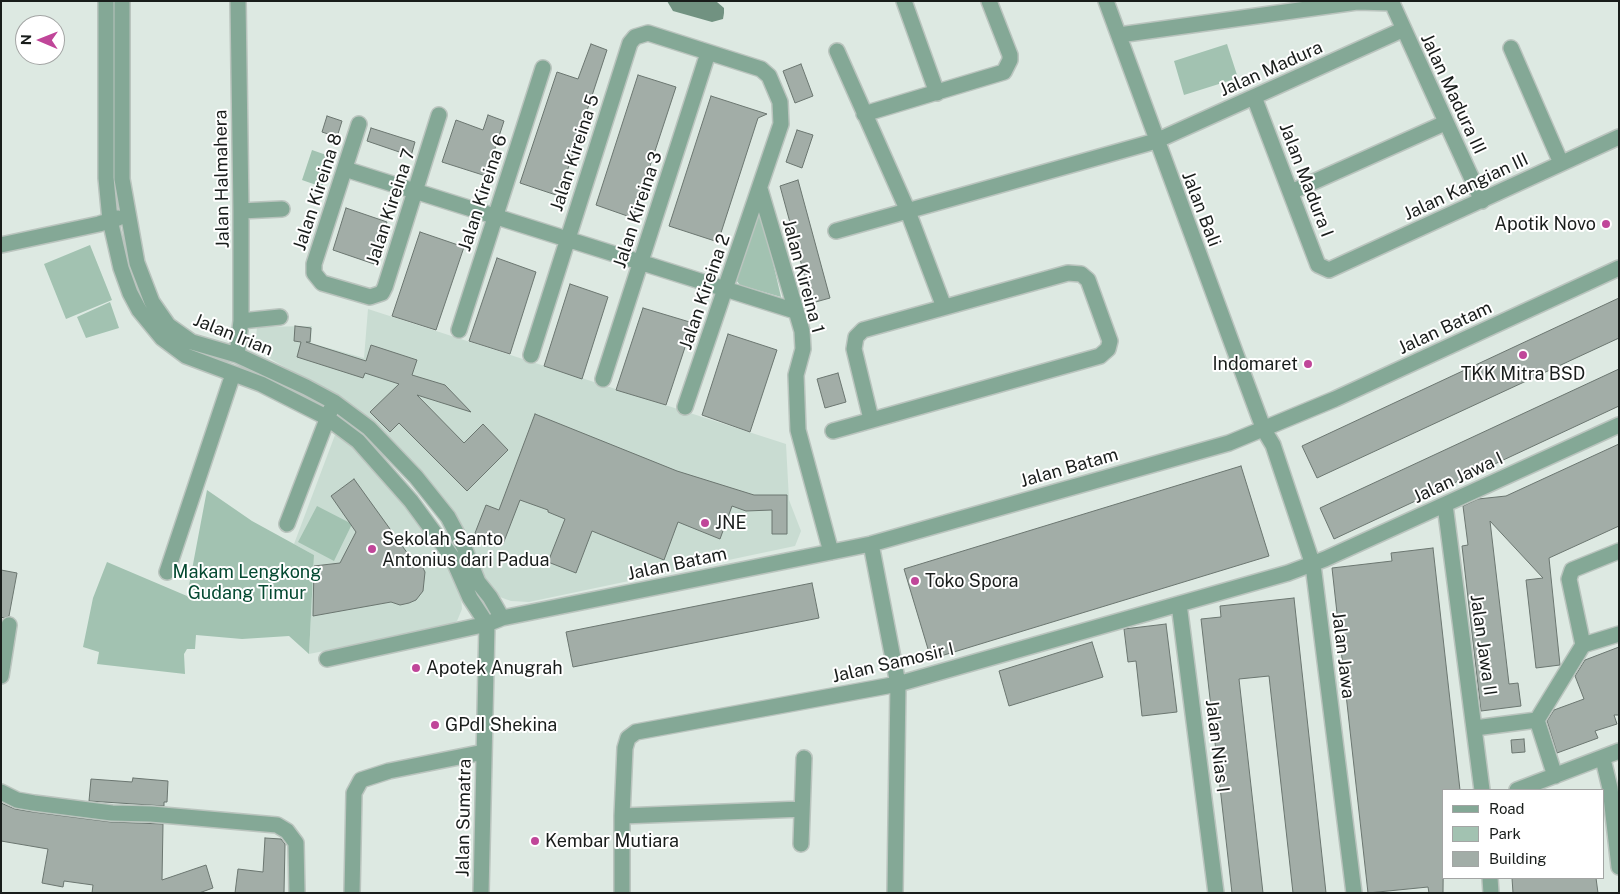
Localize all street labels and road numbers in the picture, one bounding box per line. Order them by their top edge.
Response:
street label: Jalan Madura III [1416,30,1490,158]
street label: Jalan Madura [1216,37,1326,101]
street label: Jalan Kireina 5 [546,92,604,214]
street label: Jalan Halmahera [210,109,234,249]
street label: Jalan Madura I [1274,120,1338,240]
street label: Jalan Kireina 8 [289,131,347,253]
street label: Jalan Kireina 6 [454,132,512,254]
street label: Jalan Kireina 7 [362,146,420,268]
street label: Jalan Kireina 3 [609,149,667,271]
street label: Jalan Kangian III [1400,149,1532,225]
street label: Jalan Bali [1177,168,1225,250]
street label: Jalan Kireina 1 [777,216,829,336]
street label: Jalan Kireina 2 [675,231,735,353]
street label: Jalan Batam [1395,297,1495,359]
street label: Jalan Irian [190,309,276,361]
street label: Jalan Batam [1017,444,1121,492]
street label: Jalan Jawa I [1410,448,1506,508]
street label: Jalan Batam [625,543,729,585]
street label: Jalan Jawa II [1465,593,1501,697]
street label: Jalan Jawa [1327,610,1359,700]
street label: Jalan Samosir I [830,638,956,688]
street label: Jalan Nias I [1201,698,1233,794]
street label: Jalan Sumatra [452,759,476,877]

